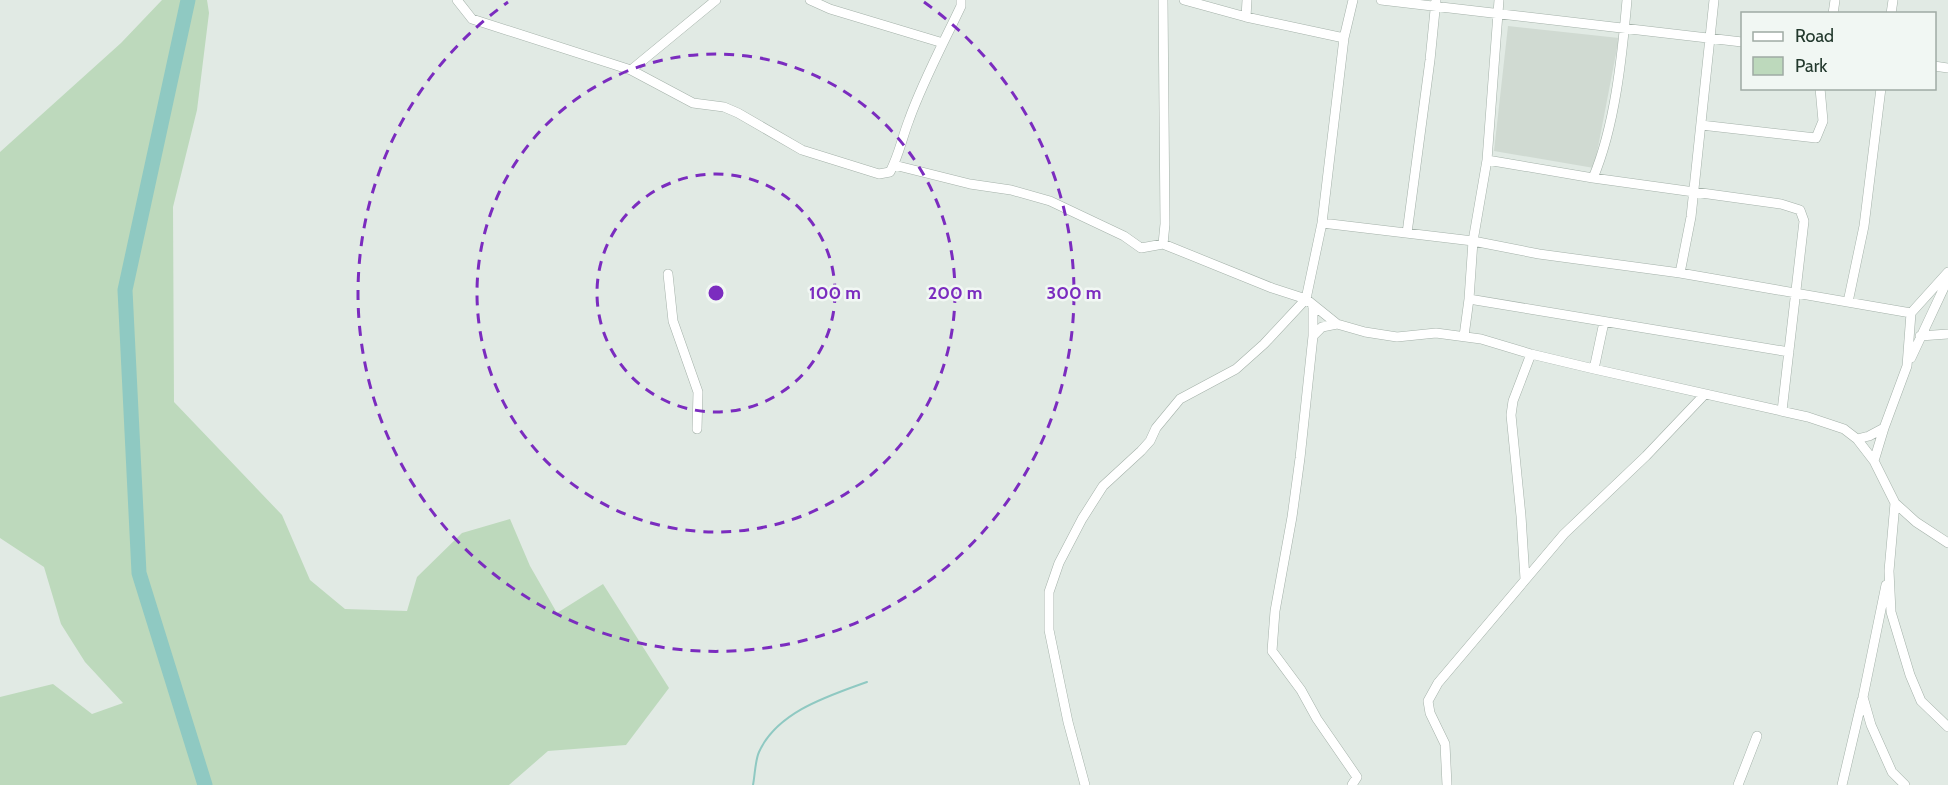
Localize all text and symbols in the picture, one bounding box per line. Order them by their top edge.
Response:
legend [1741,12,1936,90]
text: Road [1795,25,1834,47]
text: Park [1795,55,1828,77]
text: 100 m [809,282,861,304]
text: 200 m [928,282,982,304]
text: 300 m [1047,282,1101,304]
centre of rings [706,283,726,303]

